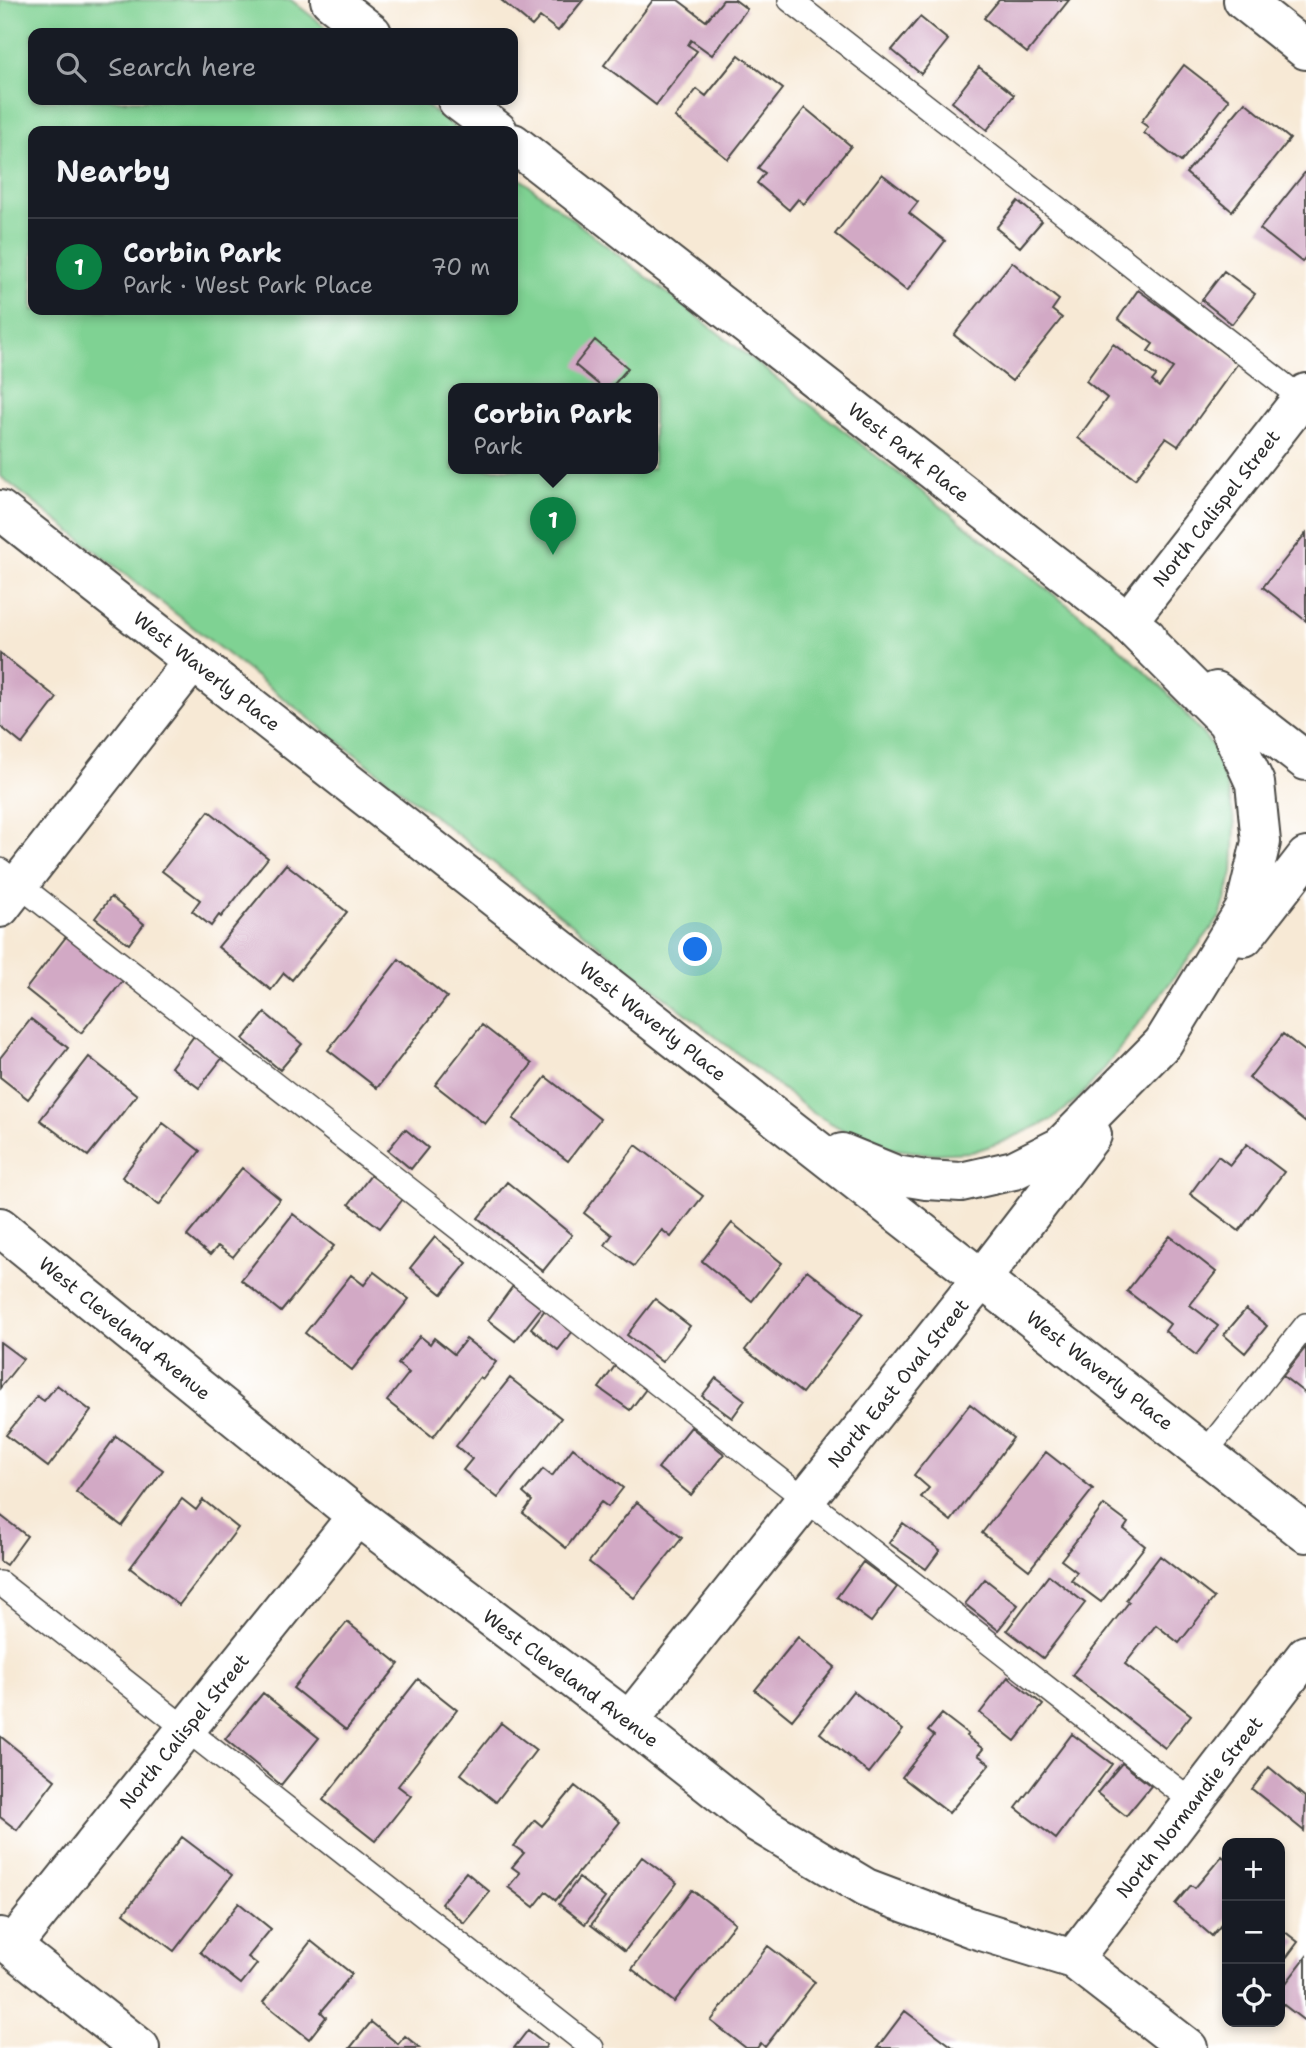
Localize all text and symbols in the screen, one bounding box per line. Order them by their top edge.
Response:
search box [28,28,518,105]
icon: search [52,48,90,86]
text: Search here [108,49,257,84]
text: Nearby [56,151,171,192]
text: Corbin Park [123,235,282,270]
text: 1 [74,252,84,282]
text: 70 m [431,252,490,282]
text: Park · West Park Place [123,270,373,300]
popup [448,383,658,474]
text: Corbin Park [473,396,633,431]
street label: West Park Place [843,397,975,508]
street label: North Calispel Street [1147,425,1286,592]
text: Park [473,431,523,461]
pin: 1 [530,497,576,555]
street label: West Waverly Place [128,606,285,737]
your location [678,932,712,966]
street label: West Waverly Place [574,956,731,1087]
street label: West Cleveland Avenue [33,1251,216,1406]
street label: North East Oval Street [822,1294,974,1473]
street label: West Waverly Place [1021,1305,1178,1436]
street label: West Cleveland Avenue [478,1604,664,1753]
street label: North Calispel Street [114,1649,255,1814]
street label: North Normandie Street [1111,1711,1268,1903]
map controls [1222,1838,1285,2027]
button: + [1222,1838,1285,1901]
button: − [1222,1901,1285,1964]
button: locate [1222,1964,1285,2027]

